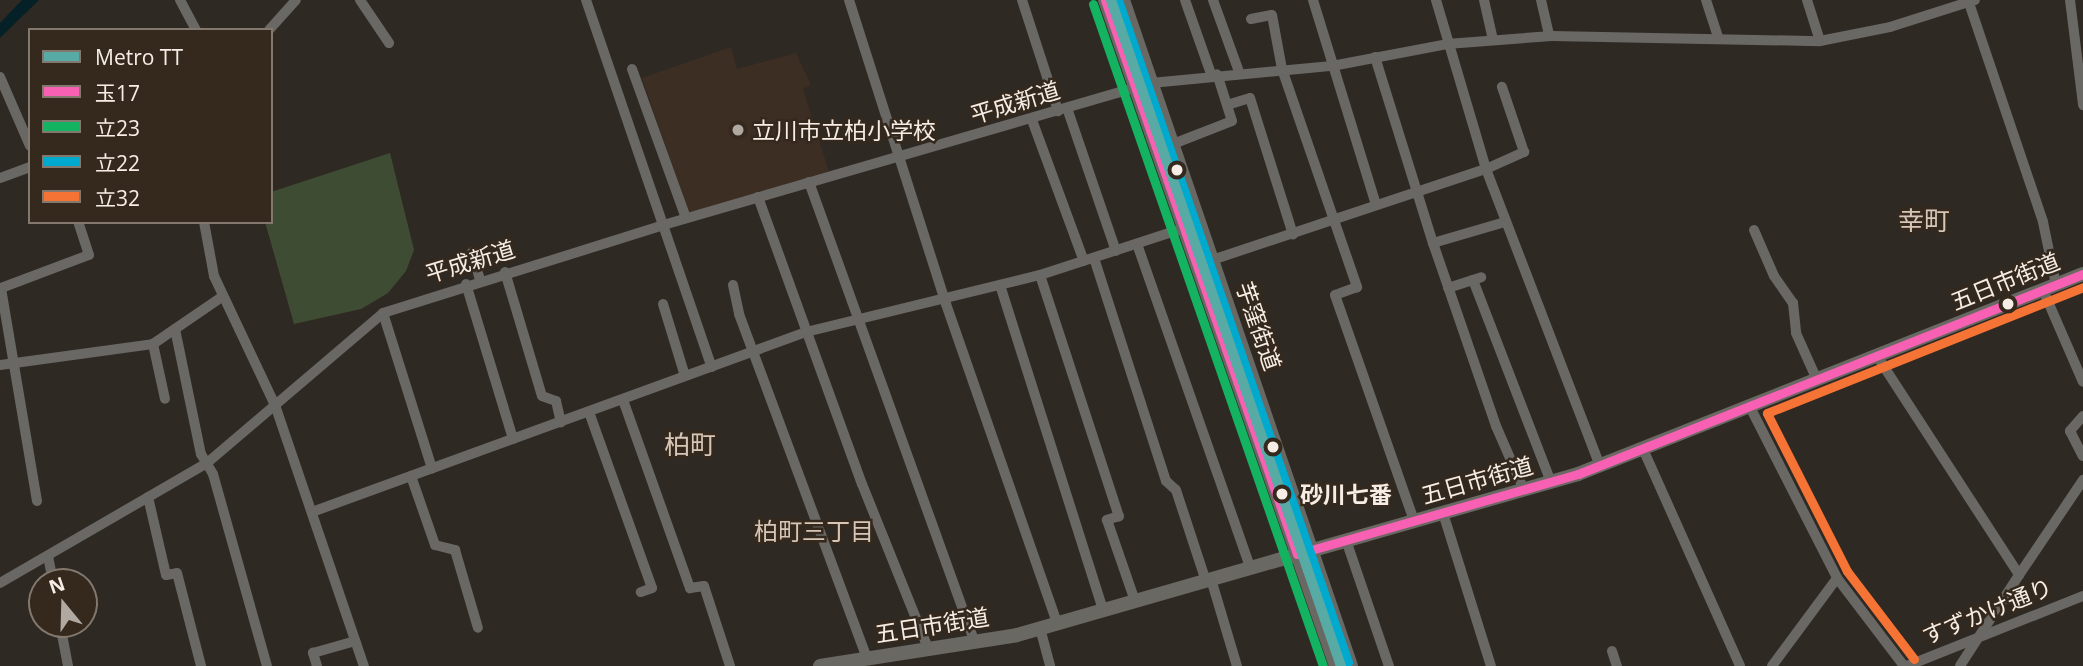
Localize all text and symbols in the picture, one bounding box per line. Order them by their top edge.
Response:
legend [28,28,273,224]
text: Metro TT [95,43,183,71]
street label: 平成新道 [967,75,1063,129]
text: 玉17 [95,79,140,107]
text: 立23 [95,114,140,142]
place label: 立川市立柏小学校 [752,116,936,144]
marker: 立川市立柏小学校 [730,122,746,138]
text: 立22 [95,149,140,177]
unlabelled marker [1170,163,1184,177]
text: 立32 [95,184,140,212]
district label: 幸町 [1898,205,1950,237]
street label: 平成新道 [422,234,518,288]
street label: 五日市街道 [1947,247,2063,315]
street label: 芋窪街道 [1231,278,1287,374]
unlabelled marker [2001,297,2015,311]
district label: 柏町 [664,429,716,461]
unlabelled marker [1266,440,1280,454]
street label: 五日市街道 [1418,451,1536,509]
place label: 砂川七番 [1300,480,1392,508]
marker: 砂川七番 [1271,483,1293,505]
district label: 柏町三丁目 [754,517,874,545]
north arrow [28,568,98,638]
text: N [45,570,68,600]
street label: すずかけ通り [1918,572,2056,650]
street label: 五日市街道 [873,602,991,648]

